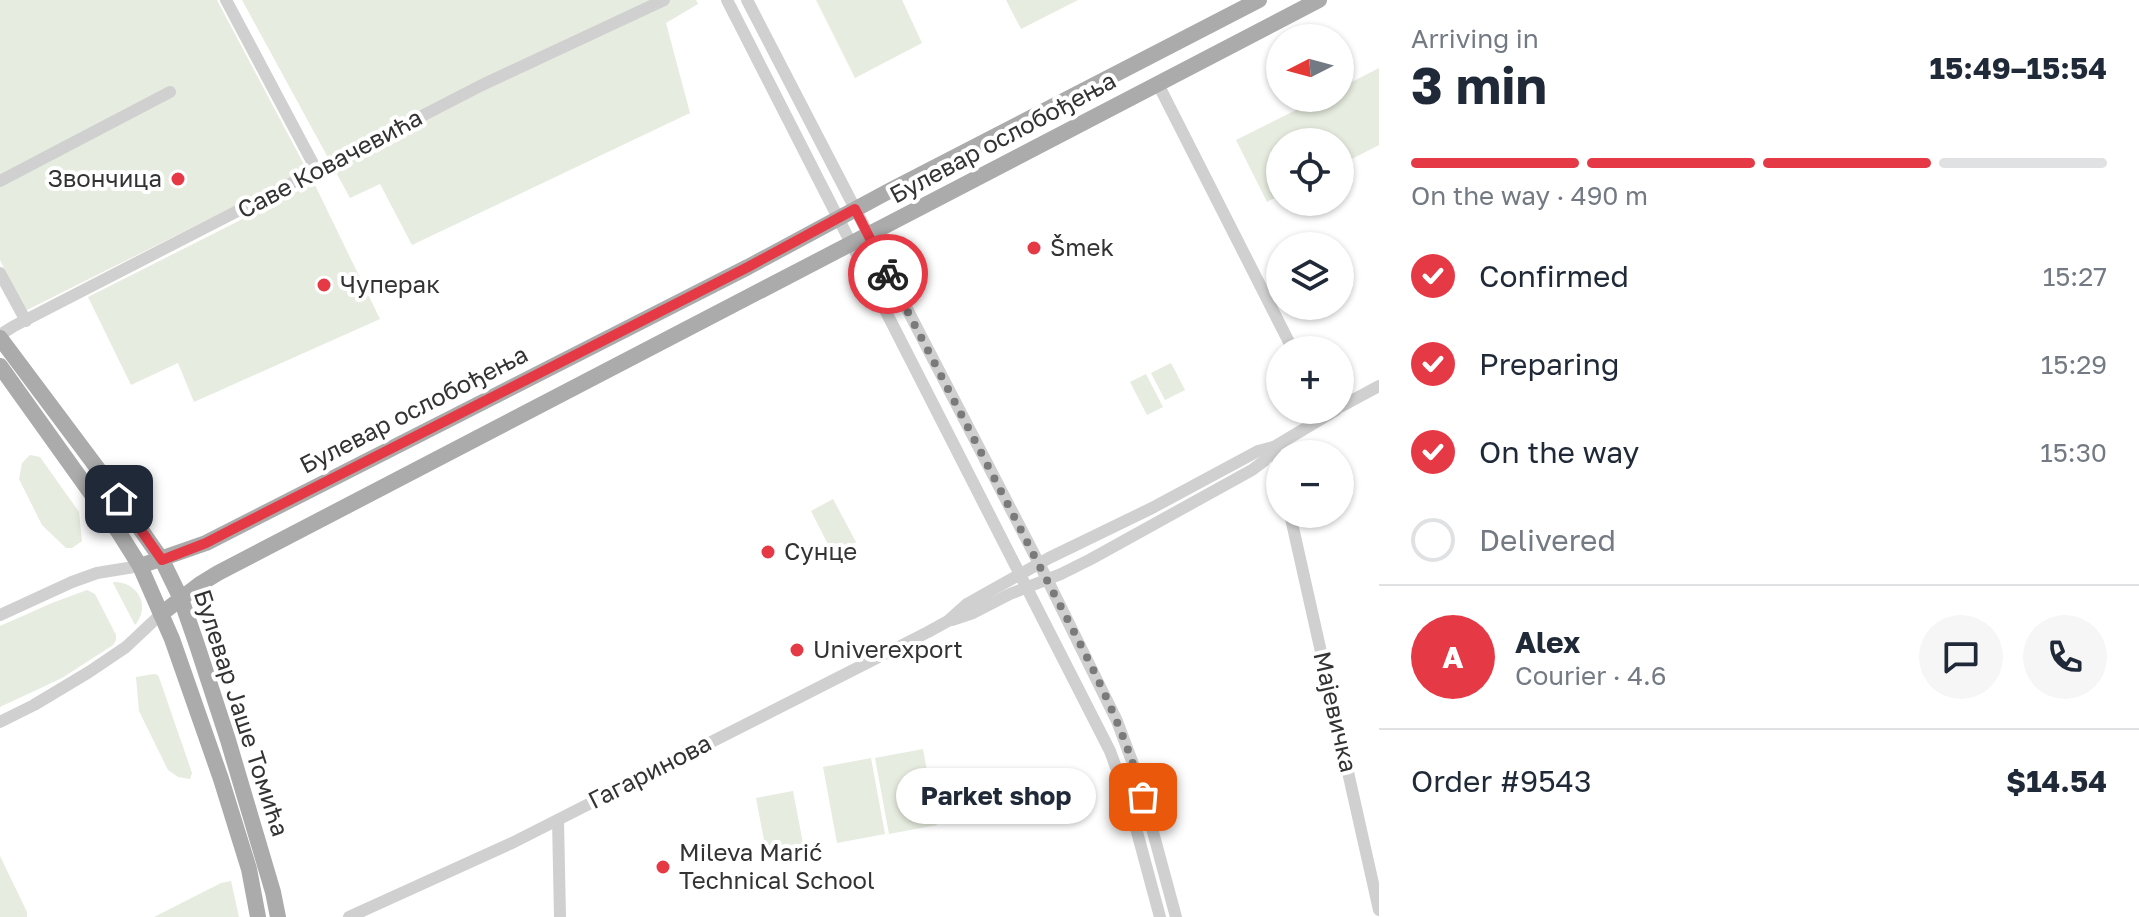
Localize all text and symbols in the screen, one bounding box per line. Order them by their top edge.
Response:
text: Arriving in [1411,23,1539,54]
north arrow [1266,24,1354,112]
map controls [1266,24,1354,528]
text: 15:49–15:54 [1930,50,2107,86]
text: 3 min [1411,53,1547,115]
street label: Булевар ослобођења [884,65,1120,209]
street label: Саве Ковачевића [232,102,427,224]
button: locate [1266,128,1354,216]
place label: Звончица [47,163,162,192]
marker: Звончица [169,170,187,188]
text: On the way · 490 m [1411,180,1648,211]
place label: Šmek [1050,232,1114,261]
button: layers [1266,232,1354,320]
courier [848,234,928,314]
marker: Šmek [1025,239,1043,257]
icon: bike [866,252,910,296]
icon: check [1411,254,1455,298]
text: Confirmed [1479,258,1629,294]
text: 15:27 [2043,261,2107,292]
place label: Чуперак [340,269,440,298]
marker: Чуперак [315,276,333,294]
button: + [1266,336,1354,424]
street label: Булевар ослобођења [294,339,532,479]
icon: check [1411,342,1455,386]
text: Preparing [1479,346,1620,382]
text: 15:29 [2041,349,2107,380]
icon: check [1411,430,1455,474]
text: On the way [1479,434,1639,470]
text: 15:30 [2040,437,2107,468]
button: − [1266,440,1354,528]
pin [85,465,153,533]
icon: home [97,477,141,521]
text: Delivered [1479,522,1616,558]
place label: Сунце [784,536,857,565]
marker: Сунце [759,543,777,561]
street label: Булевар Јаше Томића [189,585,296,840]
button: chat [1919,615,2003,699]
button: phone [2023,615,2107,699]
text: Alex [1515,624,1580,660]
place label: Univerexport [813,634,963,663]
text: A [1442,639,1464,675]
marker: Univerexport [788,641,806,659]
street label: Мајевичка [1308,648,1364,775]
text: Courier · 4.6 [1515,660,1667,691]
street label: Гагаринова [583,727,716,814]
pin [1109,763,1177,831]
text: Order #9543 [1411,763,1591,799]
text: $14.54 [2006,763,2107,799]
callout: Parket shop [895,769,1095,825]
icon: bag [1121,775,1165,819]
text: Parket shop [921,780,1071,811]
place label: Mileva Marić Technical School [679,837,875,894]
marker: Mileva Marić Technical School [654,858,672,876]

